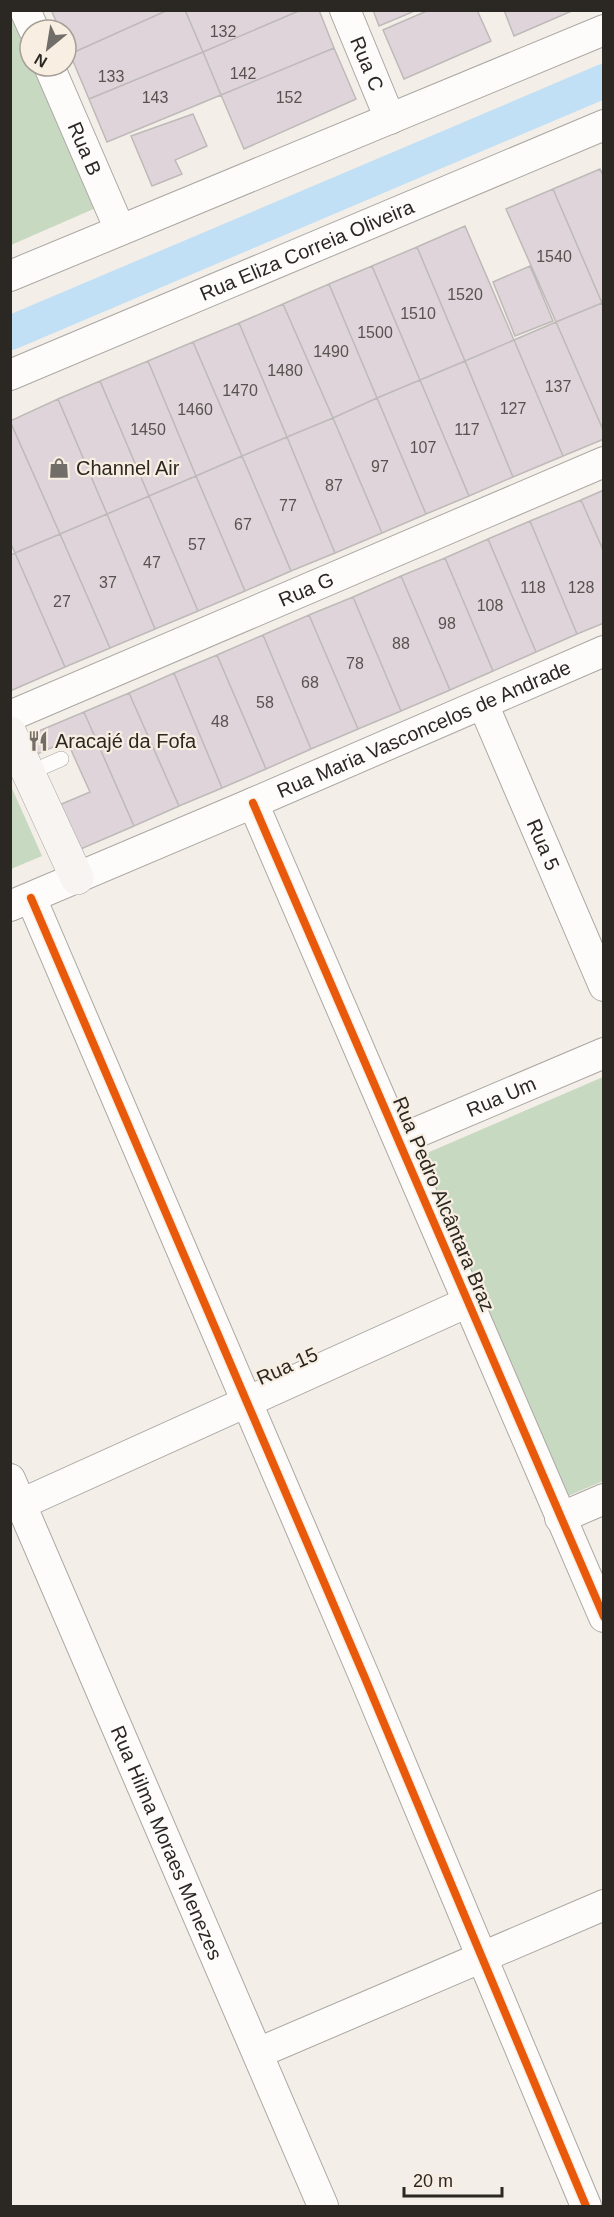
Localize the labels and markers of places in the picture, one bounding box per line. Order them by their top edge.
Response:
shop icon: Channel Air [47,456,71,480]
place label: Channel Air [76,457,180,479]
restaurant icon: Aracajé da Fofa [26,729,50,753]
place label: Aracajé da Fofa [55,730,197,752]

